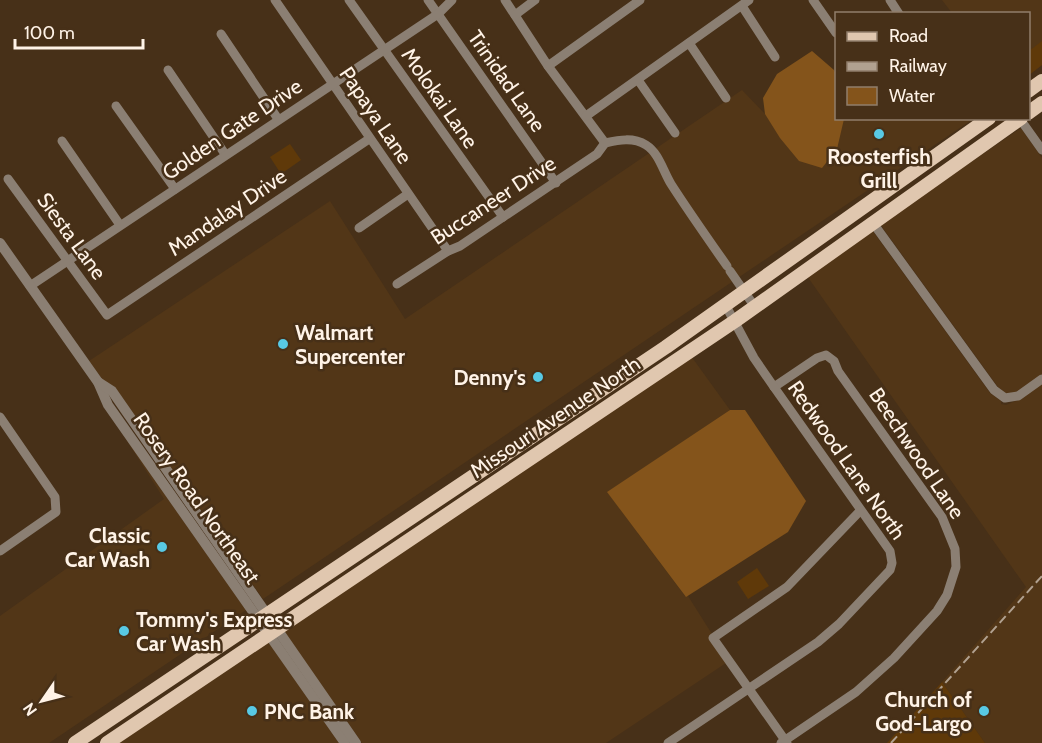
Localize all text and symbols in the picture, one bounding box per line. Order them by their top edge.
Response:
scale bar [15,12,142,50]
legend [835,12,1030,120]
text: 100 m [24,22,75,44]
text: Road [889,25,928,47]
street label: Trinidad Lane [463,26,551,137]
street label: Molokai Lane [396,43,484,153]
text: Railway [889,55,947,77]
street label: Papaya Lane [334,62,418,168]
street label: Golden Gate Drive [158,73,307,185]
text: Water [889,85,935,107]
marker: Roosterfish Grill [872,127,886,141]
place label: Roosterfish Grill [827,144,931,193]
street label: Buccaneer Drive [426,150,560,250]
street label: Mandalay Drive [163,163,291,261]
street label: Siesta Lane [32,188,112,284]
place label: Walmart Supercenter [295,320,405,369]
marker: Walmart Supercenter [276,337,290,351]
street label: Missouri Avenue North [465,351,645,483]
place label: Denny's [454,365,526,390]
marker: Denny's [531,370,545,384]
street label: Redwood Lane North [783,376,911,544]
street label: Beechwood Lane [864,383,970,523]
street label: Rosery Road Northeast [128,408,266,588]
place label: Classic Car Wash [65,523,150,572]
marker: Classic Car Wash [155,540,169,554]
place label: Tommy's Express Car Wash [136,607,292,656]
marker: Tommy's Express Car Wash [117,624,131,638]
north arrow [12,671,72,731]
place label: Church of God-Largo [875,687,972,736]
text: N [19,699,41,719]
place label: PNC Bank [264,699,355,724]
marker: PNC Bank [245,704,259,718]
marker: Church of God-Largo [977,704,991,718]

